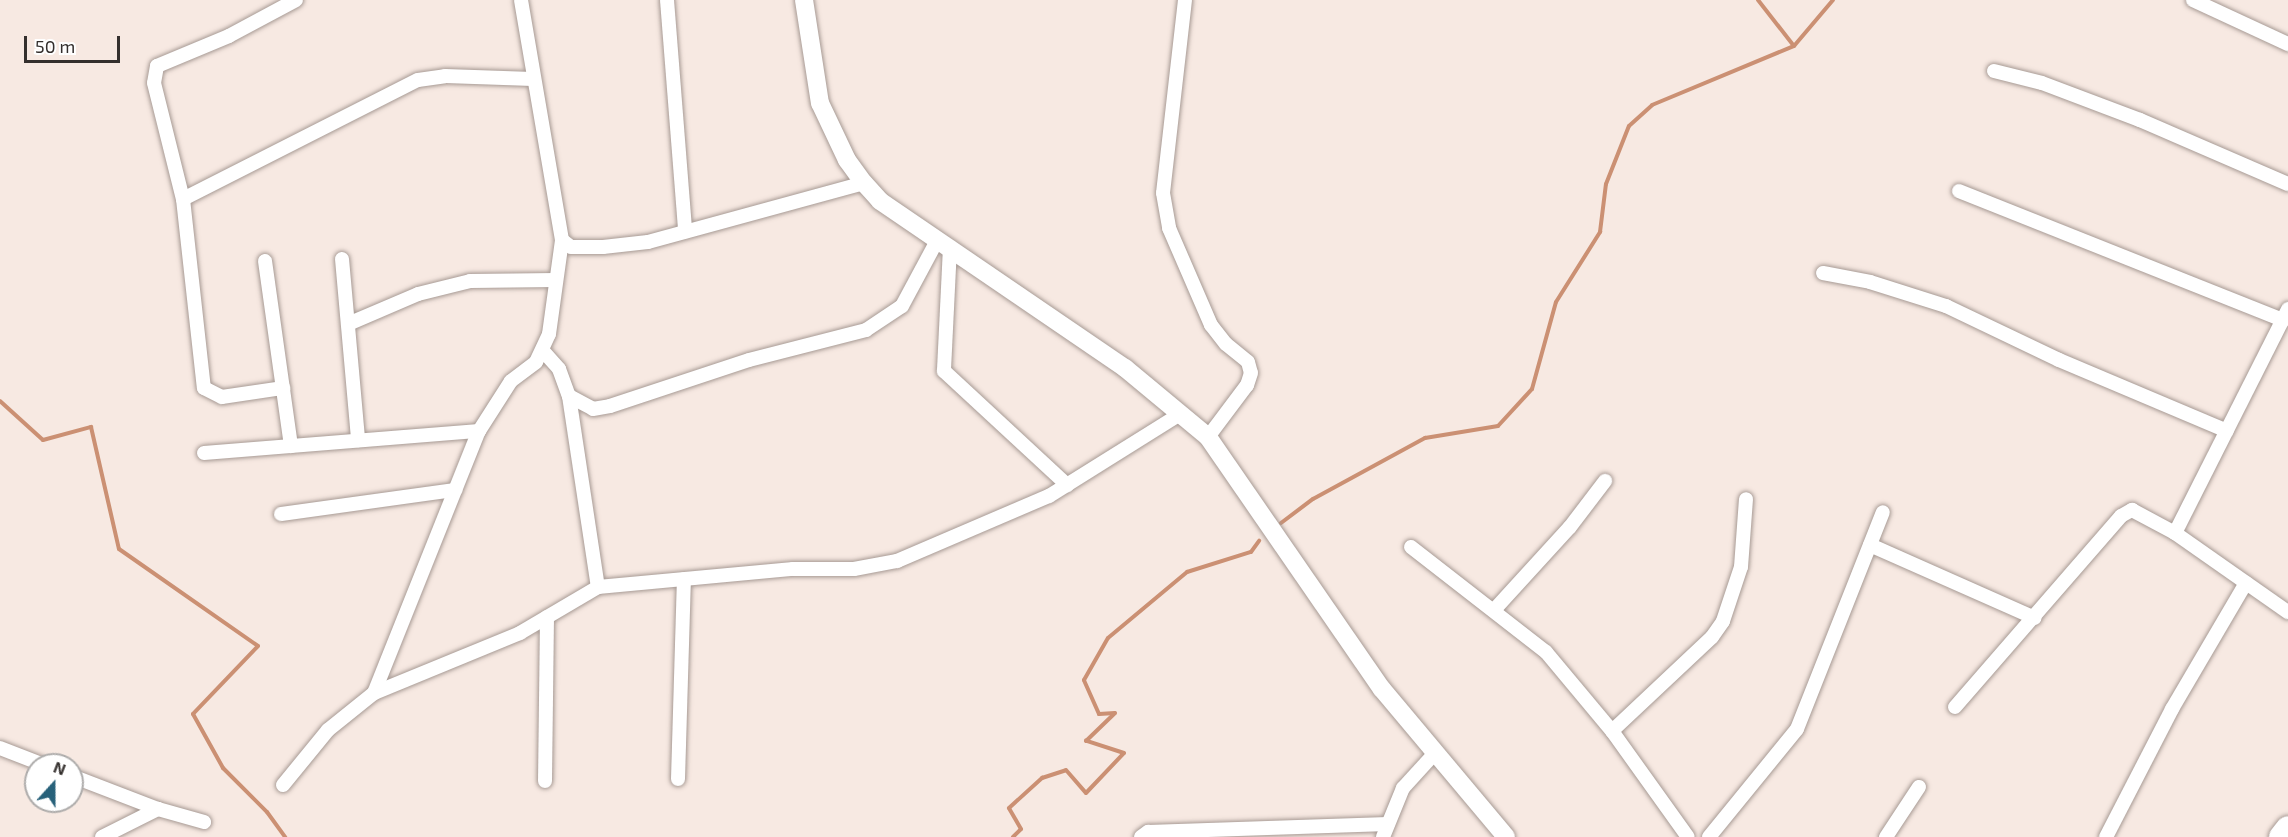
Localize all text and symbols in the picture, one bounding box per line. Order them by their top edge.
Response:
scale bar [27,24,123,62]
text: 50 m [35,35,75,57]
north arrow [24,753,84,813]
text: N [51,757,69,779]

